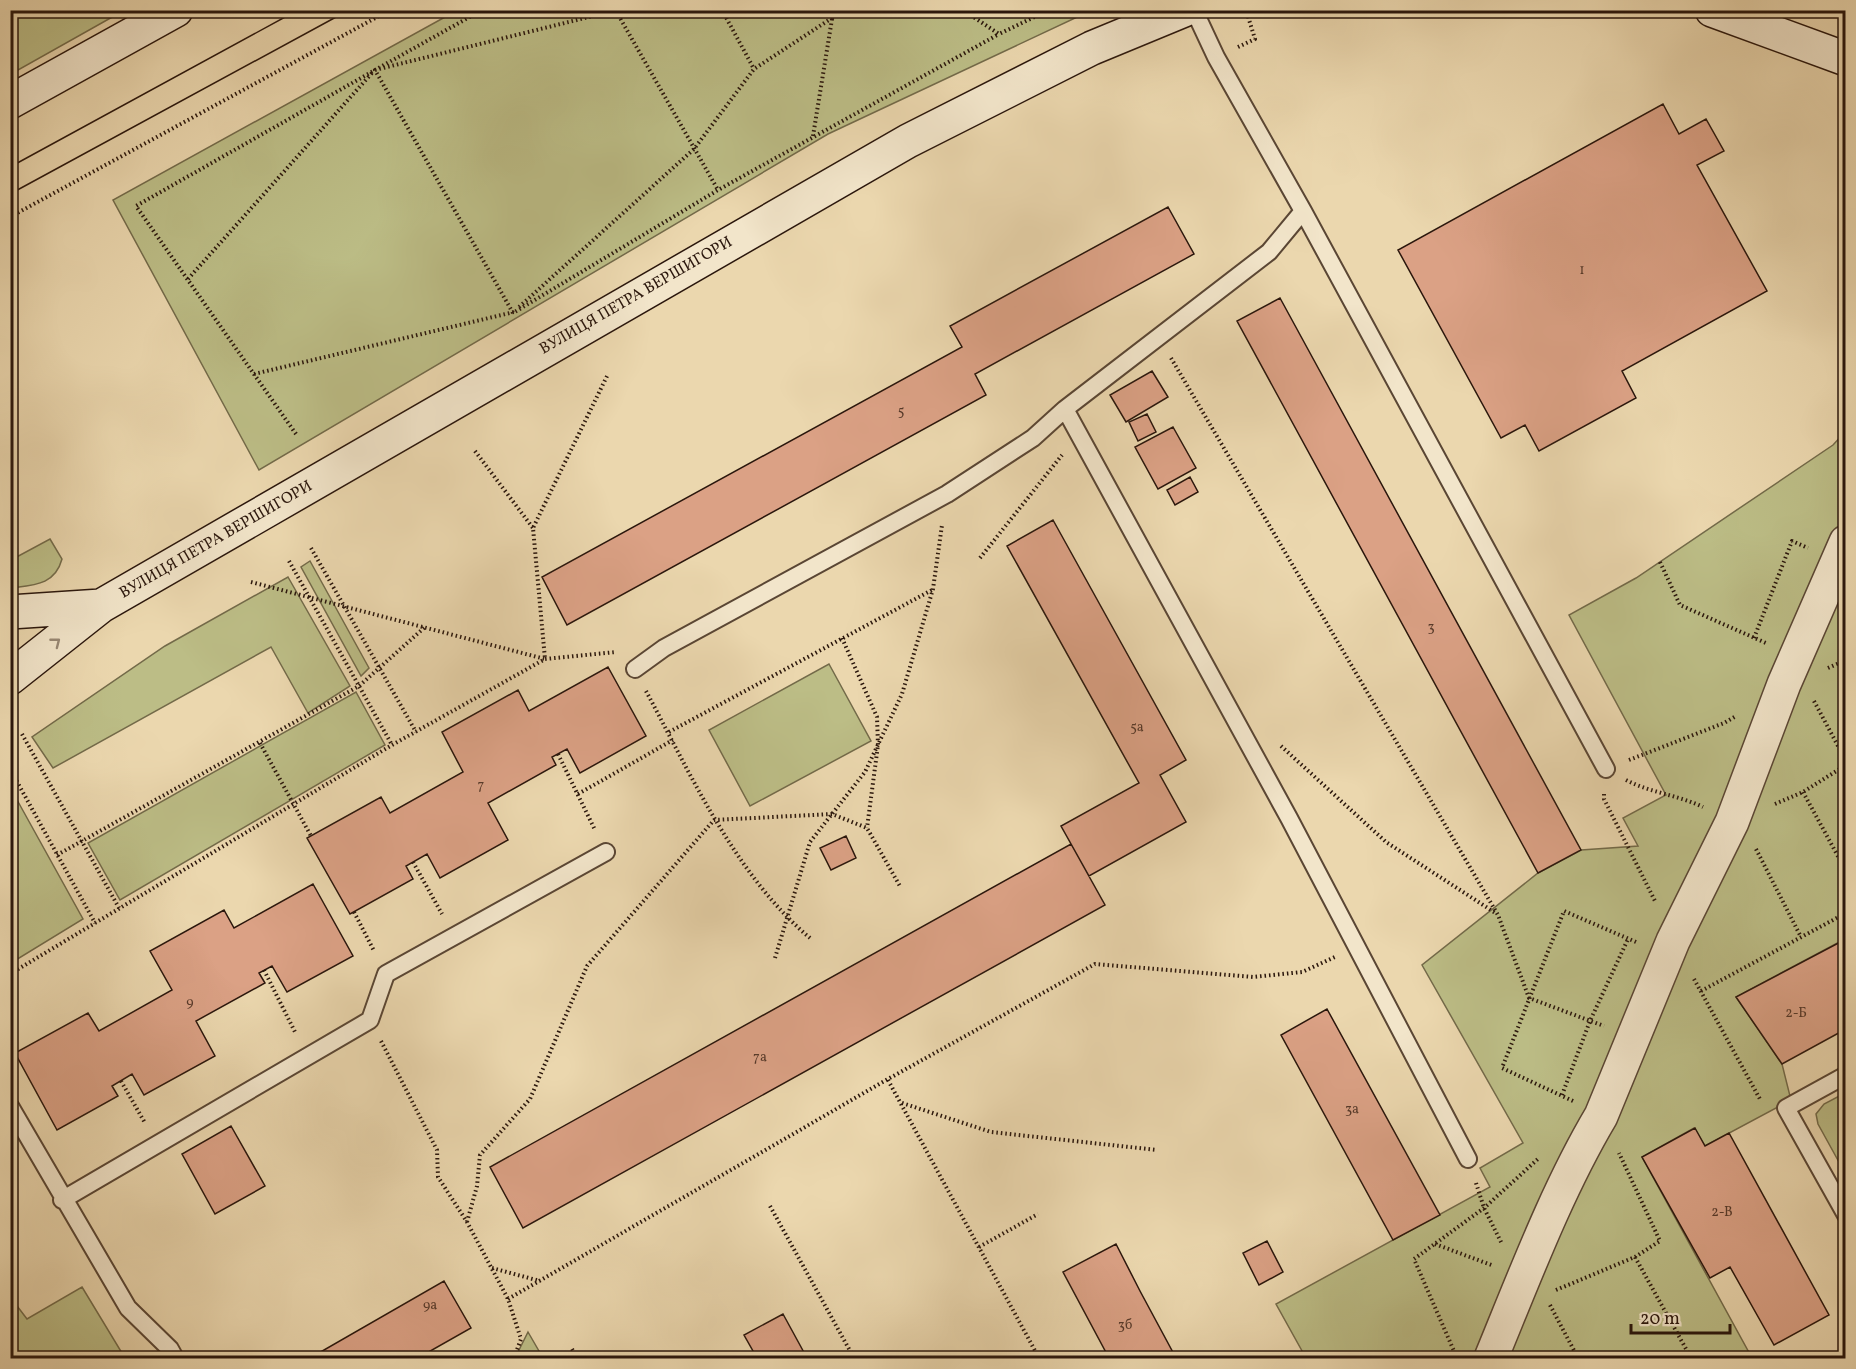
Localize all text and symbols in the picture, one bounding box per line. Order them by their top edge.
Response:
street label: ВУЛИЦЯ ПЕТРА ВЕРШИГОРИ [535,232,737,360]
house number: 1 [1579,261,1585,280]
house number: 5 [898,402,904,421]
street label: ВУЛИЦЯ ПЕТРА ВЕРШИГОРИ [115,476,317,604]
house number: 3 [1427,618,1435,637]
one-way arrow [49,639,60,650]
house number: 5а [1130,718,1144,737]
house number: 7 [478,776,485,795]
house number: 9 [186,993,194,1012]
house number: 2-Б [1785,1004,1807,1023]
house number: 7а [753,1048,767,1067]
house number: 3а [1345,1100,1359,1119]
house number: 2-В [1711,1203,1733,1222]
house number: 9а [423,1296,437,1315]
scale bar [1631,1297,1730,1335]
text: 20 m [1640,1307,1680,1332]
house number: 3б [1118,1316,1132,1335]

